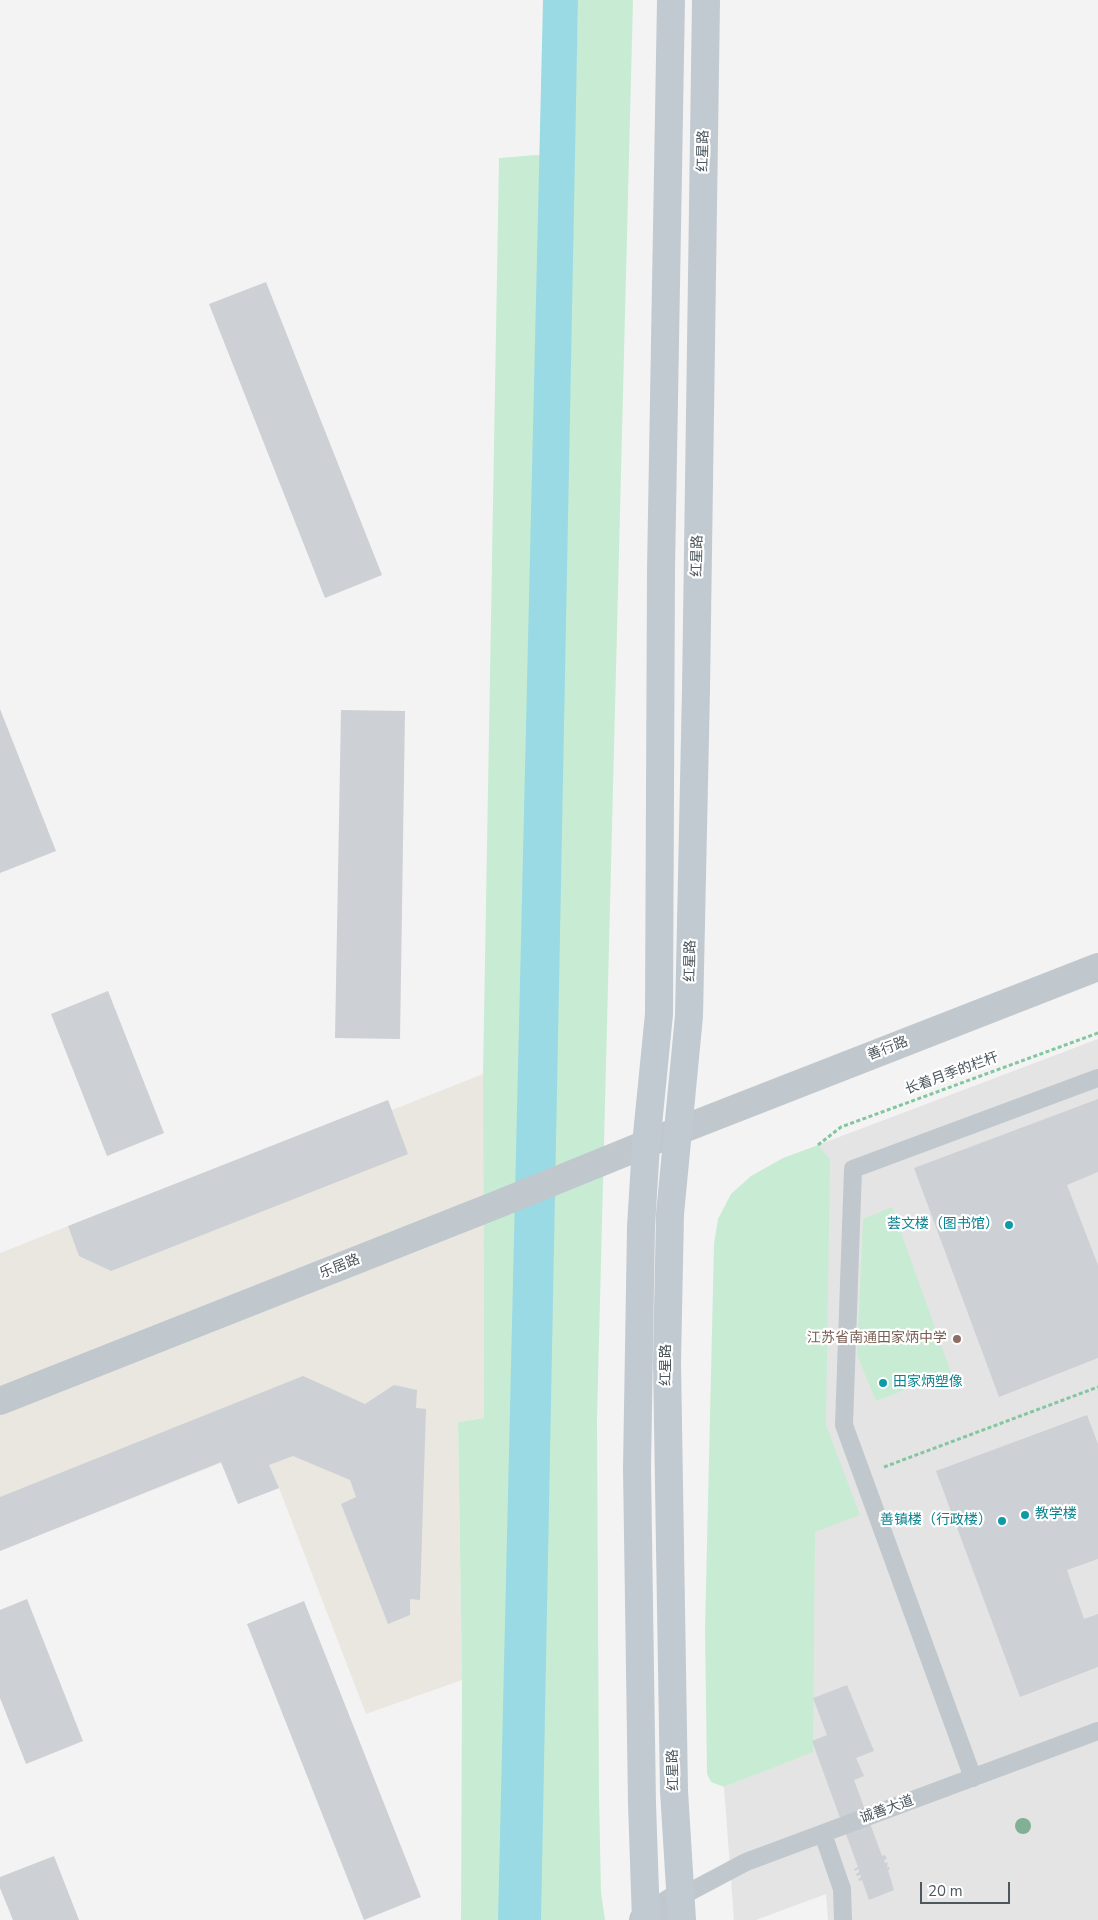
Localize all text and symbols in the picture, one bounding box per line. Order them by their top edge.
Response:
street label: 红星路 [695,130,713,172]
street label: 红星路 [689,535,707,577]
street label: 红星路 [682,940,700,982]
street label: 善行路 [865,1034,911,1064]
street label: 长着月季的栏杆 [903,1049,1001,1099]
place label: 荟文楼（图书馆） [887,1217,999,1233]
marker: 荟文楼（图书馆） [1003,1219,1015,1231]
street label: 乐居路 [317,1251,363,1283]
place label: 江苏省南通田家炳中学 [807,1331,947,1347]
marker: 江苏省南通田家炳中学 [951,1333,963,1345]
street label: 红星路 [659,1344,675,1386]
place label: 田家炳塑像 [893,1375,963,1391]
marker: 田家炳塑像 [877,1377,889,1389]
place label: 教学楼 [1035,1507,1077,1523]
marker: 教学楼 [1019,1509,1031,1521]
place label: 善镇楼（行政楼） [880,1513,992,1529]
marker: 善镇楼（行政楼） [996,1515,1008,1527]
street label: 红星路 [665,1749,683,1791]
street label: 诚善大道 [858,1793,916,1827]
scale bar [923,1872,1013,1904]
text: 20 m [928,1881,963,1901]

